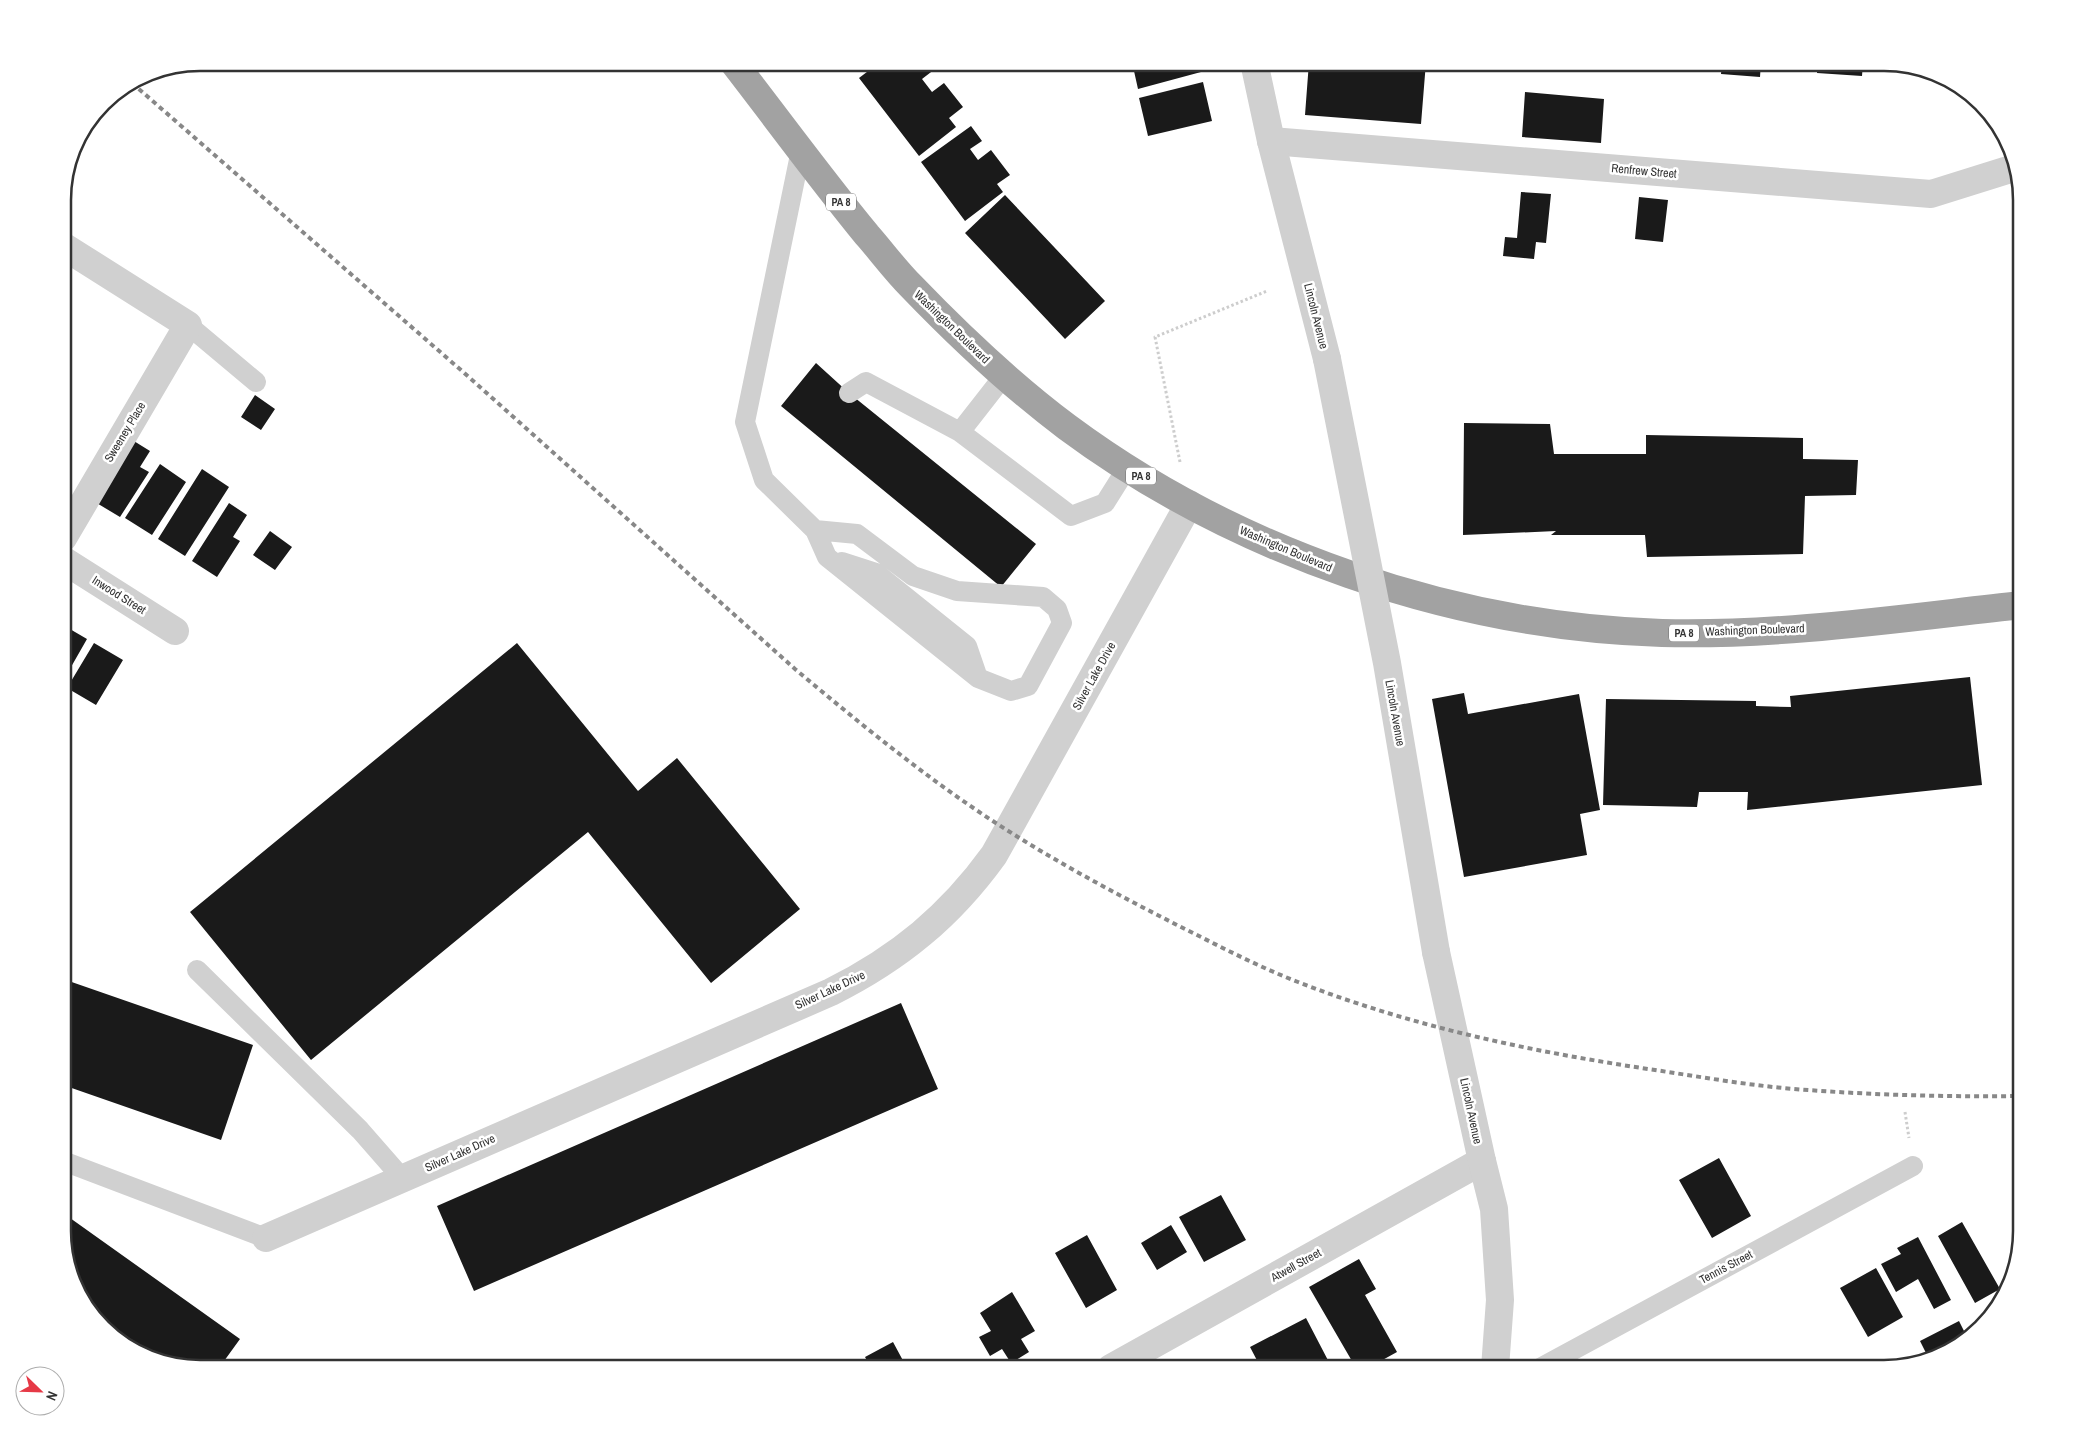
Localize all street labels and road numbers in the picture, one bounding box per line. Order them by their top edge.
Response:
street label: Renfrew Street [1611,160,1678,182]
road number: PA 8 [826,193,856,210]
street label: Lincoln Avenue [1300,281,1332,351]
street label: Washington Boulevard [911,287,993,367]
street label: Sweeney Place [101,399,149,465]
road number: PA 8 [1126,468,1156,484]
street label: Washington Boulevard [1237,522,1335,576]
street label: Inwood Street [89,572,149,618]
street label: Washington Boulevard [1705,620,1805,640]
road number: PA 8 [1669,624,1699,641]
street label: Silver Lake Drive [1069,639,1119,713]
street label: Lincoln Avenue [1381,679,1409,747]
street label: Silver Lake Drive [792,967,868,1013]
street label: Lincoln Avenue [1456,1076,1486,1146]
street label: Silver Lake Drive [422,1130,498,1176]
street label: Atwell Street [1267,1244,1324,1286]
street label: Tennis Street [1697,1246,1756,1288]

